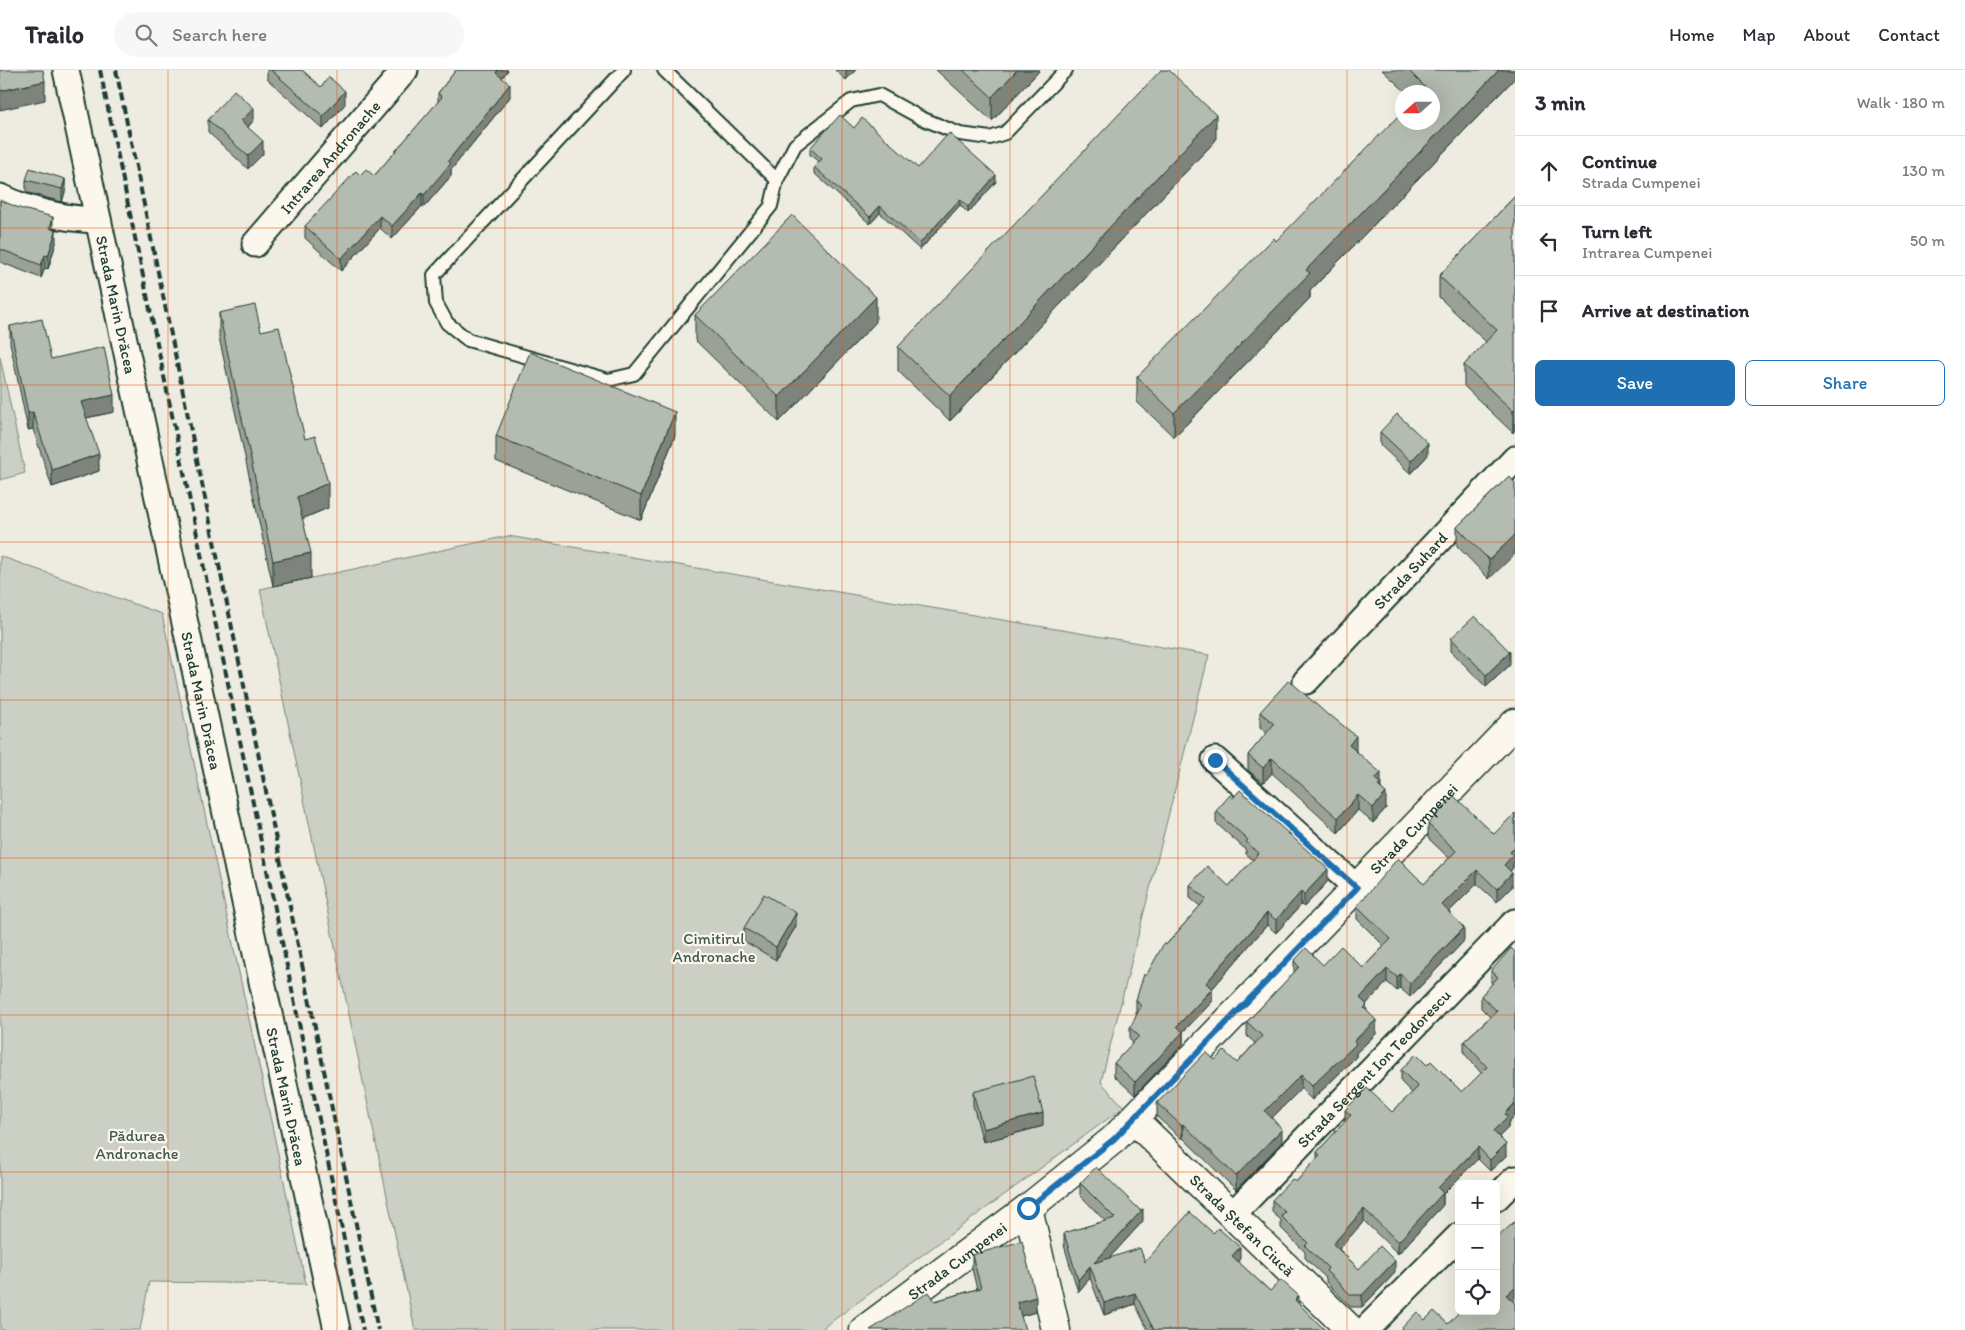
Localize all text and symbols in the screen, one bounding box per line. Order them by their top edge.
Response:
search box [114,12,464,57]
text: Trailo [25,20,84,49]
icon: search [132,21,160,49]
text: Search here [172,23,267,46]
text: Home [1669,24,1715,46]
text: Map [1743,24,1776,46]
text: About [1804,24,1850,46]
text: Contact [1878,24,1940,46]
north arrow [1395,85,1440,130]
text: 3 min [1535,90,1585,115]
text: Walk · 180 m [1857,93,1945,112]
street label: Intrarea Andronache [276,96,384,218]
text: Continue [1582,150,1657,173]
icon: ahead [1535,157,1563,185]
text: 130 m [1902,161,1945,180]
text: Strada Cumpenei [1582,173,1700,192]
text: Turn left [1582,220,1652,243]
icon: left [1535,227,1563,255]
text: 50 m [1910,231,1945,250]
street label: Strada Marin Drăcea [92,234,141,376]
text: Intrarea Cumpenei [1582,243,1712,262]
icon: arrive [1535,297,1563,325]
text: Arrive at destination [1582,299,1749,322]
button: Save [1535,360,1735,406]
button: Share [1745,360,1945,406]
street label: Strada Suhard [1369,527,1451,613]
street label: Strada Marin Drăcea [178,630,226,772]
route end [1204,749,1227,772]
street label: Strada Cumpenei [1365,779,1461,878]
park label: Cimitirul Andronache [673,929,756,966]
street label: Strada Sergent Ion Teodorescu [1293,985,1455,1151]
street label: Strada Marin Drăcea [263,1026,311,1168]
park label: Pădurea Andronache [96,1126,179,1163]
street label: Strada Ștefan Ciucă [1186,1170,1299,1281]
map controls [1455,1180,1500,1315]
button: + [1455,1180,1500,1225]
route start [1017,1197,1040,1220]
street label: Strada Cumpenei [904,1218,1010,1304]
button: − [1455,1225,1500,1270]
button: locate [1455,1270,1500,1315]

